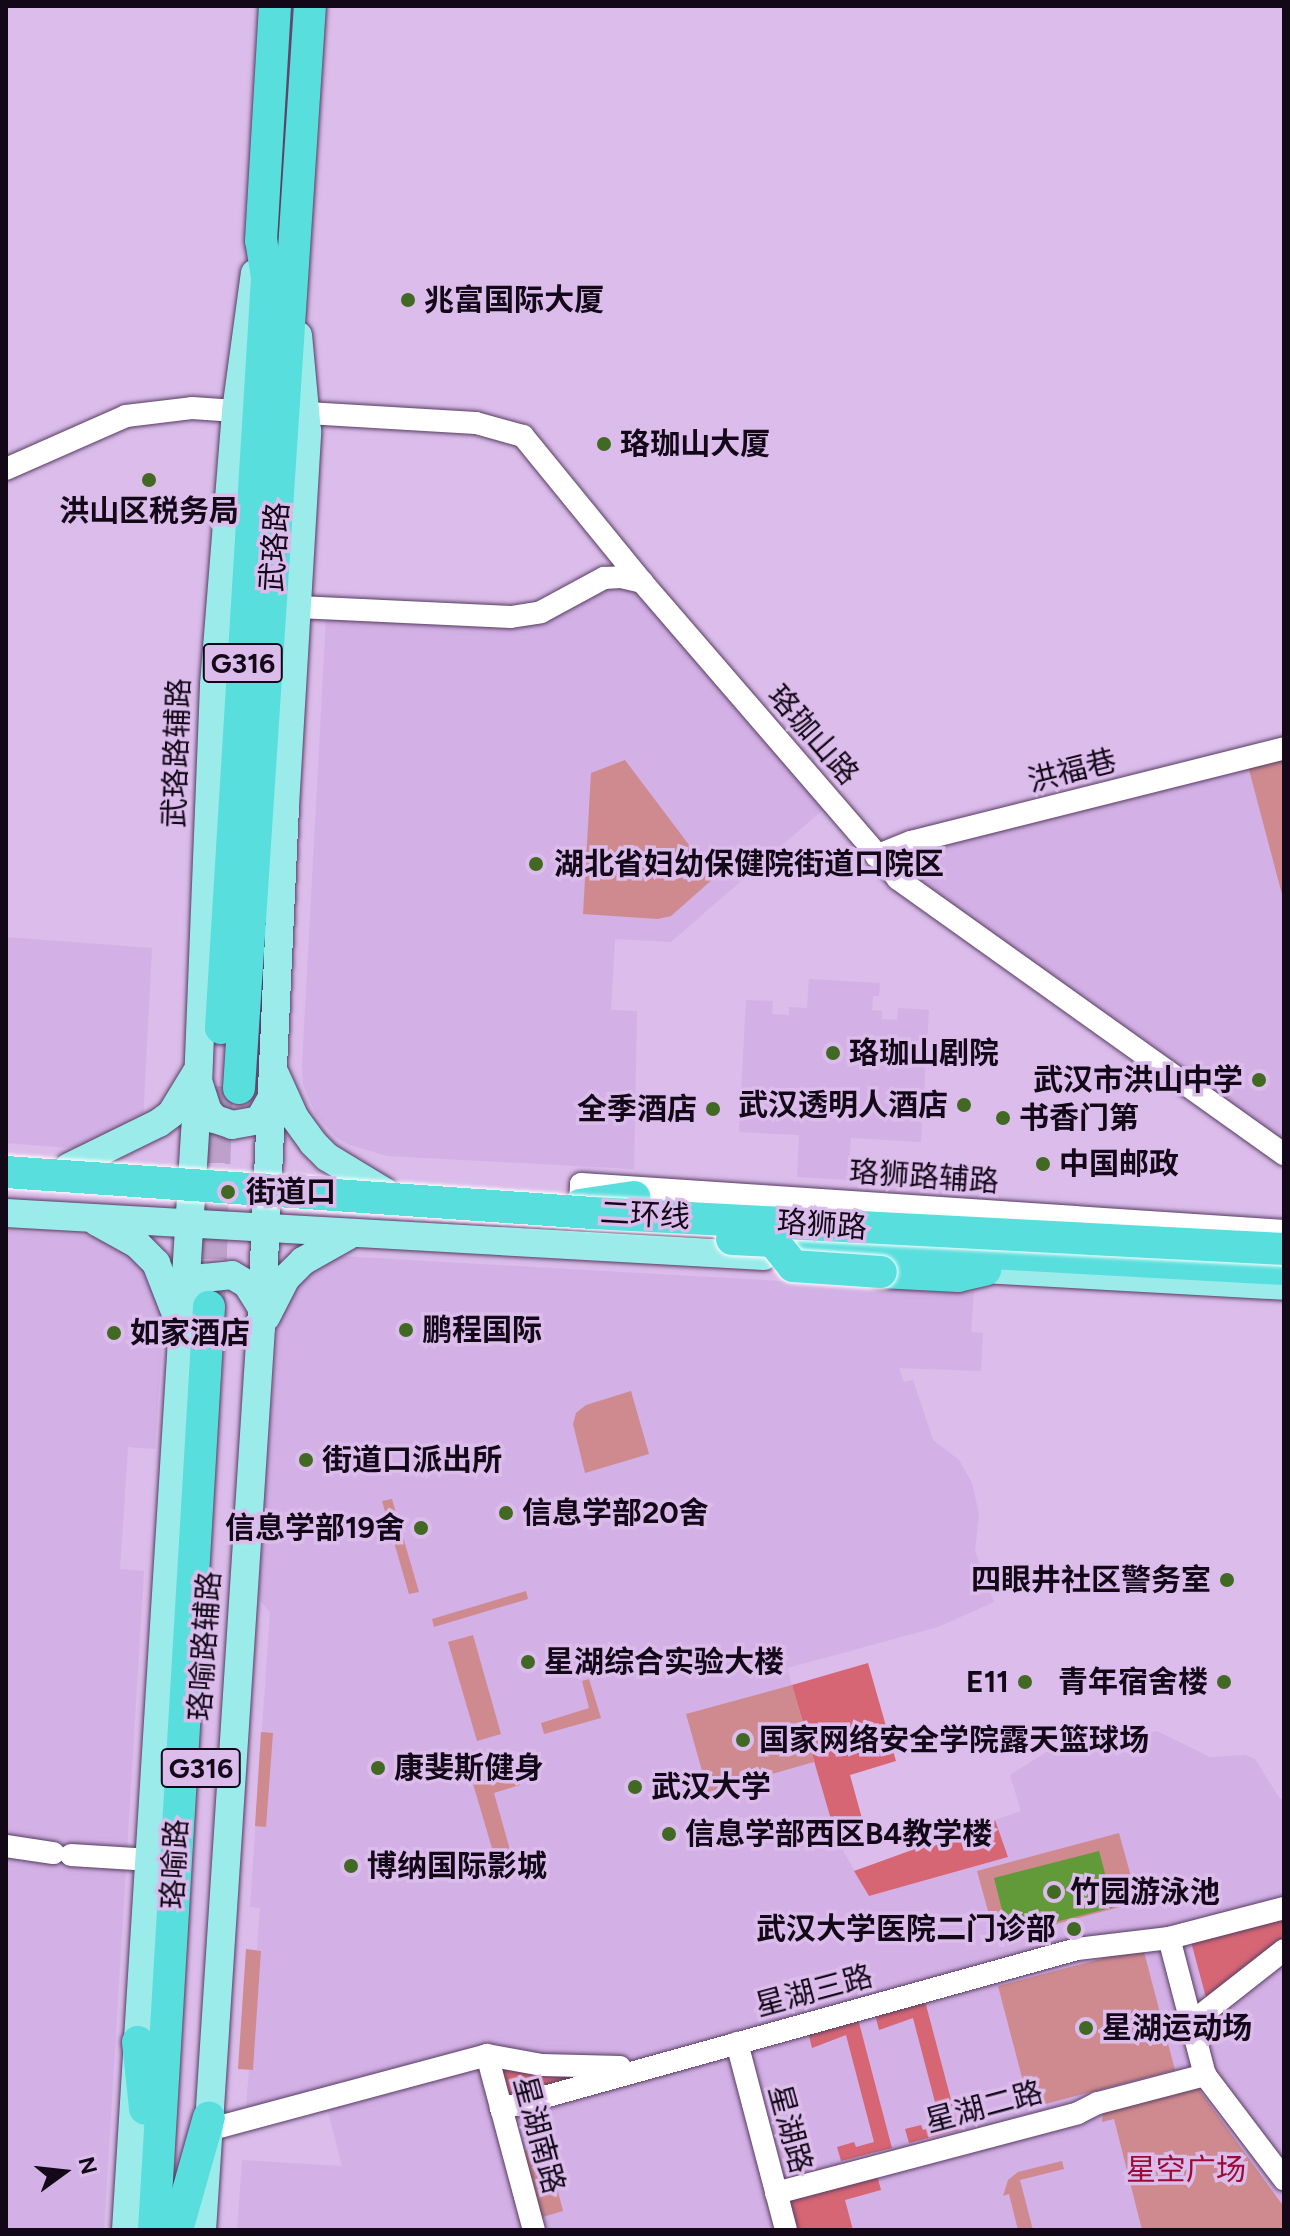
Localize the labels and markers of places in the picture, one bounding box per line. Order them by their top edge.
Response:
place label: 兆富国际大厦 [424,282,604,318]
marker: 兆富国际大厦 [399,291,417,309]
place label: 珞珈山大厦 [620,426,770,462]
marker: 珞珈山大厦 [595,435,613,453]
marker: 洪山区税务局 [140,471,158,489]
place label: 洪山区税务局 [59,493,239,529]
place label: 湖北省妇幼保健院街道口院区 [554,846,944,882]
marker: 湖北省妇幼保健院街道口院区 [525,853,547,875]
place label: 珞珈山剧院 [849,1035,999,1071]
marker: 珞珈山剧院 [824,1044,842,1062]
place label: 武汉市洪山中学 [1033,1062,1243,1098]
marker: 武汉市洪山中学 [1250,1071,1268,1089]
place label: 武汉透明人酒店 [738,1087,948,1123]
place label: 全季酒店 [577,1091,697,1127]
marker: 武汉透明人酒店 [955,1096,973,1114]
marker: 全季酒店 [704,1100,722,1118]
place label: 书香门第 [1019,1100,1139,1136]
marker: 书香门第 [994,1109,1012,1127]
place label: 中国邮政 [1059,1146,1179,1182]
marker: 中国邮政 [1034,1155,1052,1173]
place label: 街道口 [246,1174,336,1210]
marker: 街道口 [217,1181,239,1203]
place label: 鹏程国际 [422,1312,542,1348]
place label: 如家酒店 [130,1315,250,1351]
marker: 鹏程国际 [397,1321,415,1339]
marker: 如家酒店 [105,1324,123,1342]
place label: 街道口派出所 [322,1442,502,1478]
marker: 街道口派出所 [297,1451,315,1469]
place label: 信息学部20舍 [522,1495,709,1531]
marker: 信息学部20舍 [497,1504,515,1522]
place label: 信息学部19舍 [225,1510,405,1546]
marker: 信息学部19舍 [412,1519,430,1537]
place label: 四眼井社区警务室 [971,1562,1211,1598]
marker: 四眼井社区警务室 [1218,1571,1236,1589]
place label: 星湖综合实验大楼 [544,1644,784,1680]
marker: 星湖综合实验大楼 [519,1653,537,1671]
place label: E11 [966,1664,1009,1700]
place label: 青年宿舍楼 [1058,1664,1208,1700]
marker: E11 [1016,1673,1034,1691]
marker: 青年宿舍楼 [1215,1673,1233,1691]
place label: 国家网络安全学院露天篮球场 [759,1722,1149,1758]
marker: 国家网络安全学院露天篮球场 [734,1731,752,1749]
place label: 康斐斯健身 [394,1750,544,1786]
marker: 康斐斯健身 [369,1759,387,1777]
place label: 武汉大学 [651,1769,771,1805]
marker: 武汉大学 [626,1778,644,1796]
place label: 信息学部西区B4教学楼 [685,1816,992,1852]
marker: 信息学部西区B4教学楼 [660,1825,678,1843]
place label: 博纳国际影城 [367,1848,547,1884]
marker: 博纳国际影城 [342,1857,360,1875]
place label: 竹园游泳池 [1070,1874,1220,1910]
marker: 竹园游泳池 [1045,1883,1063,1901]
place label: 武汉大学医院二门诊部 [756,1911,1056,1947]
marker: 武汉大学医院二门诊部 [1063,1918,1085,1940]
place label: 星湖运动场 [1102,2010,1252,2046]
marker: 星湖运动场 [1077,2019,1095,2037]

